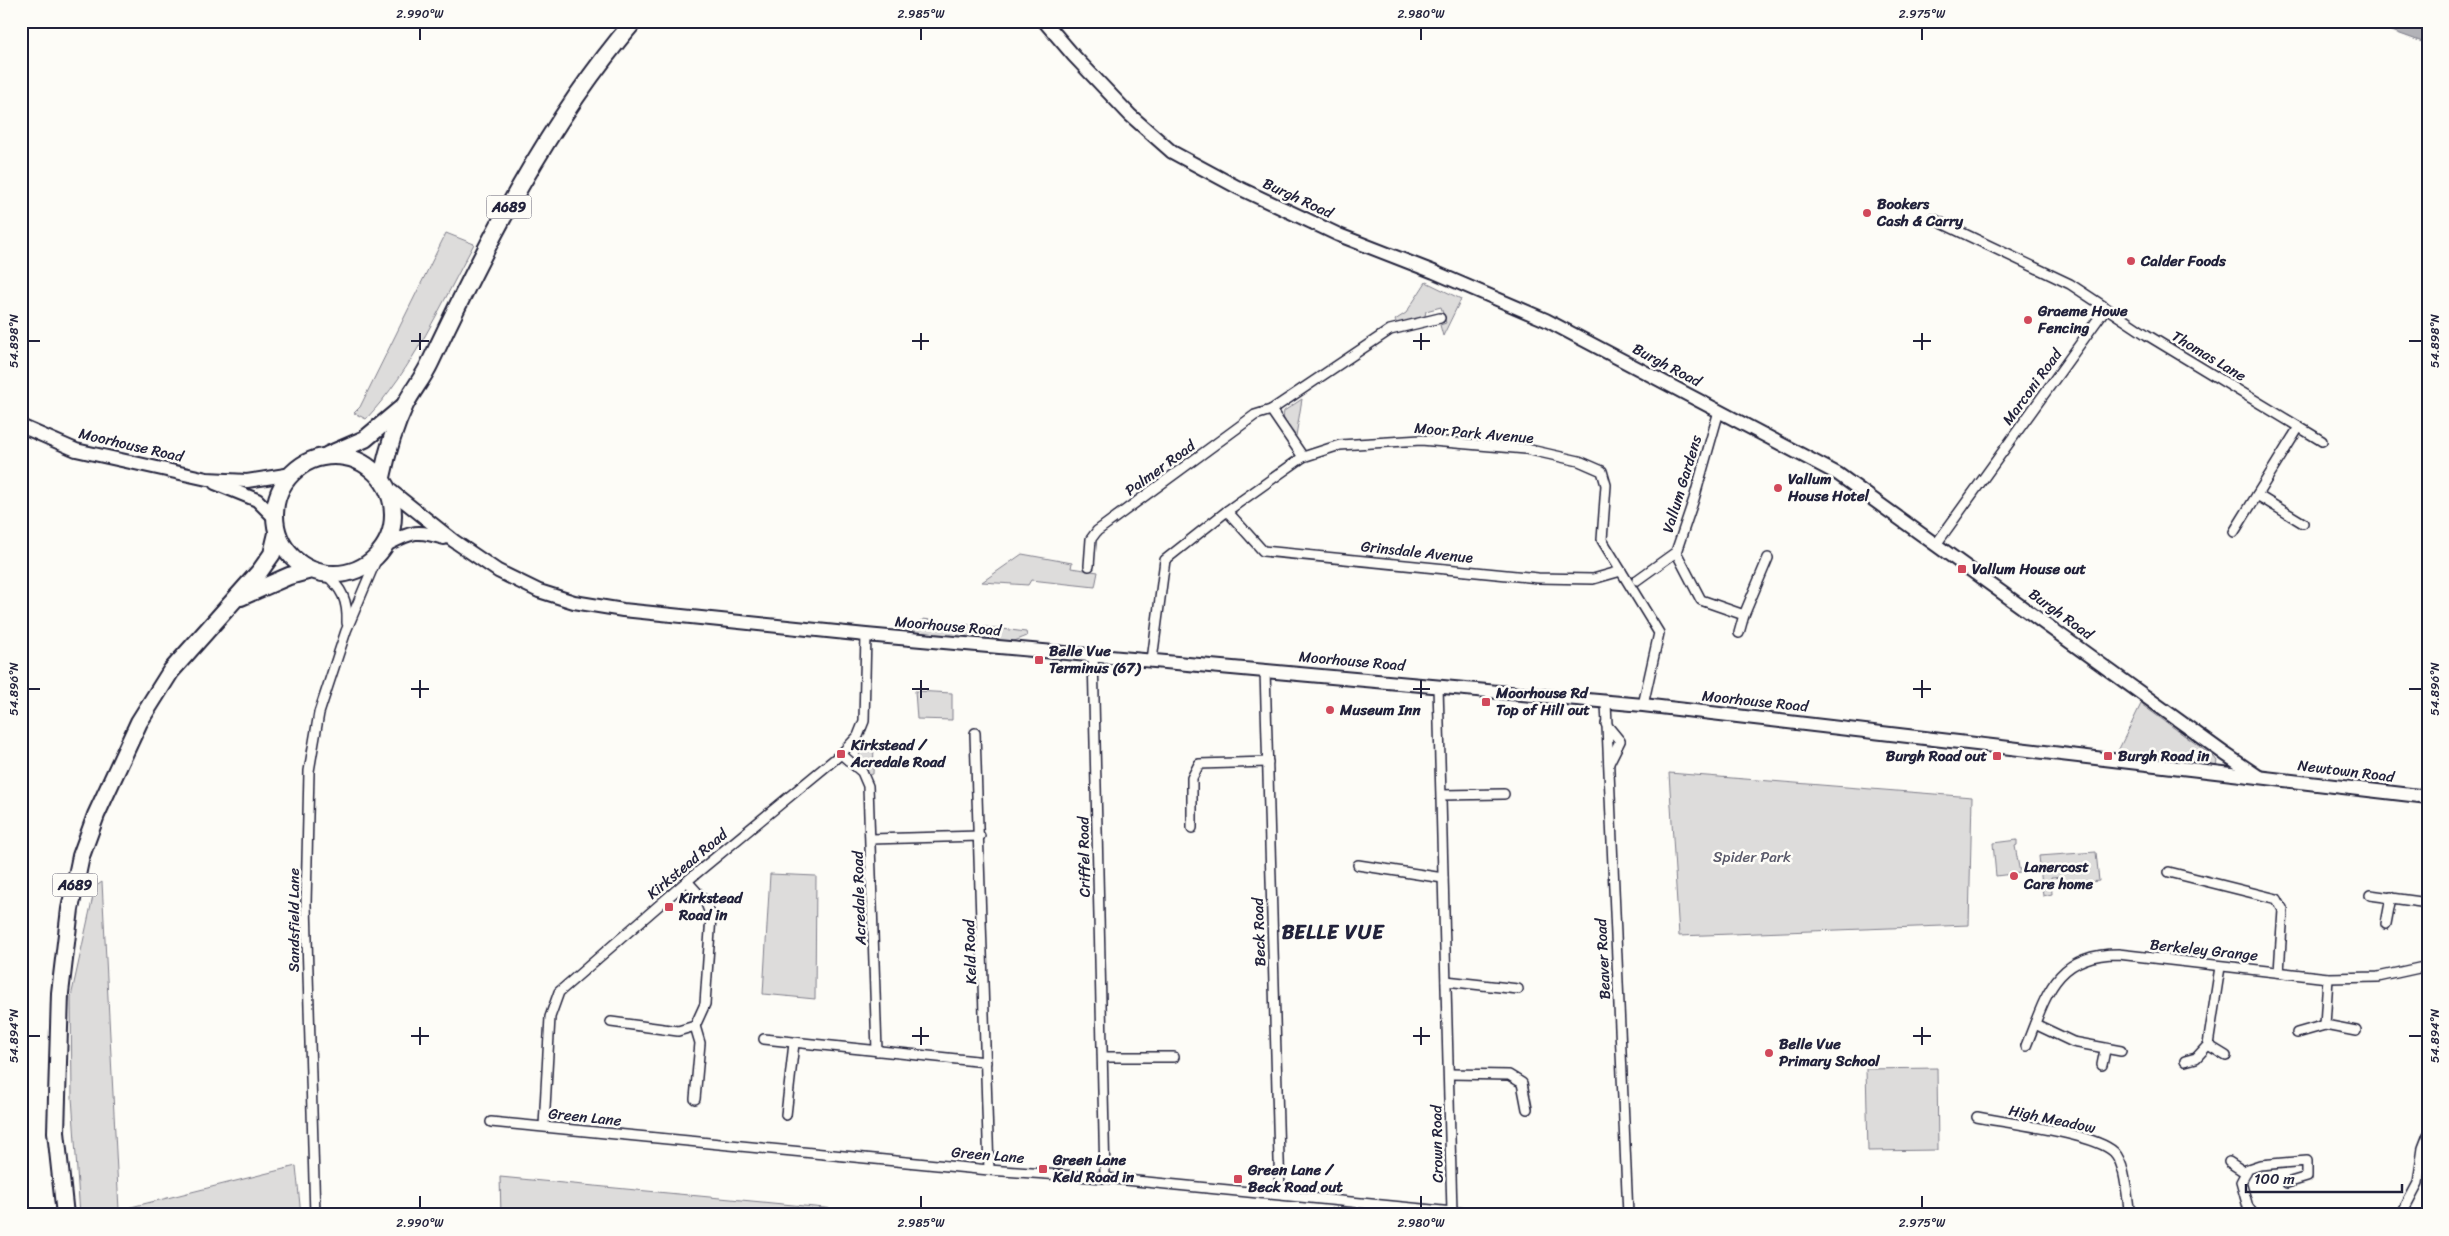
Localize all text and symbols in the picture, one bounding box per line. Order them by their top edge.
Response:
text: 2.990°W [396,3,444,25]
text: 2.985°W [898,3,945,25]
text: 2.980°W [1397,3,1445,25]
text: 2.975°W [1899,3,1946,25]
street label: Burgh Road [1258,170,1339,226]
place label: Bookers Cash & Carry [1876,191,1964,234]
road number: A689 [486,196,532,218]
marker: Bookers Cash & Carry [1861,207,1873,219]
place label: Calder Foods [2140,248,2227,274]
marker: Calder Foods [2125,255,2137,267]
place label: Graeme Howe Fencing [2037,298,2128,341]
text: 54.898°N [3,313,25,368]
text: 54.898°N [2424,313,2446,368]
marker: Graeme Howe Fencing [2022,314,2034,326]
street label: Thomas Lane [2167,323,2252,389]
street label: Burgh Road [1628,336,1707,395]
street label: Marconi Road [1995,342,2069,431]
street label: Moor Park Avenue [1413,415,1535,451]
street label: Moorhouse Road [76,420,187,470]
street label: Vallum Gardens [1655,432,1709,536]
street label: Palmer Road [1119,433,1202,503]
place label: Vallum House Hotel [1787,466,1870,509]
marker: Vallum House Hotel [1772,482,1784,494]
street label: Grinsdale Avenue [1360,533,1474,571]
place label: Vallum House out [1972,556,2086,582]
marker: Vallum House out [1956,563,1968,575]
street label: Burgh Road [2023,581,2100,647]
street label: Moorhouse Road [894,608,1003,644]
place label: Belle Vue Terminus (67) [1049,638,1142,681]
street label: Moorhouse Road [1298,643,1407,679]
marker: Belle Vue Terminus (67) [1033,654,1045,666]
text: 54.896°N [3,662,25,716]
text: 54.896°N [2424,662,2446,716]
place label: Moorhouse Rd Top of Hill out [1495,680,1590,723]
street label: Moorhouse Road [1701,682,1810,720]
marker: Moorhouse Rd Top of Hill out [1480,696,1492,708]
place label: Museum Inn [1339,697,1421,723]
marker: Museum Inn [1324,704,1336,716]
place label: Kirkstead / Acredale Road [850,732,946,775]
place label: Burgh Road out [1886,743,1987,769]
place label: Burgh Road in [2118,743,2210,769]
marker: Kirkstead / Acredale Road [835,748,847,760]
marker: Burgh Road out [1991,750,2003,762]
marker: Burgh Road in [2102,750,2114,762]
street label: Newtown Road [2296,752,2397,790]
street label: Criffel Road [1070,815,1098,898]
street label: Kirkstead Road [641,821,734,906]
park label: Spider Park [1713,844,1791,870]
street label: Acredale Road [844,849,874,947]
place label: Lanercost Care home [2023,854,2093,897]
street label: Sandsfield Lane [281,868,307,972]
marker: Lanercost Care home [2008,870,2020,882]
road number: A689 [52,874,98,896]
place label: Kirkstead Road in [678,885,743,928]
street label: Beck Road [1245,896,1273,967]
marker: Kirkstead Road in [663,901,675,913]
district label: BELLE VUE [1282,915,1385,950]
street label: Beaver Road [1588,917,1618,1000]
street label: Keld Road [956,918,984,985]
street label: Berkeley Grange [2149,931,2260,969]
text: 54.894°N [3,1008,25,1063]
text: 54.894°N [2424,1008,2446,1063]
place label: Belle Vue Primary School [1779,1031,1880,1074]
marker: Belle Vue Primary School [1763,1047,1775,1059]
street label: High Meadow [2006,1097,2098,1141]
street label: Green Lane [547,1100,623,1134]
street label: Crown Road [1423,1104,1451,1183]
street label: Green Lane [950,1139,1026,1171]
place label: Green Lane Keld Road in [1052,1147,1135,1190]
place label: Green Lane / Beck Road out [1247,1157,1343,1200]
scale bar [2246,1161,2403,1193]
marker: Green Lane Keld Road in [1037,1163,1049,1175]
text: 100 m [2254,1166,2295,1192]
marker: Green Lane / Beck Road out [1232,1173,1244,1185]
text: 2.990°W [396,1212,444,1234]
text: 2.985°W [898,1212,945,1234]
text: 2.980°W [1397,1212,1445,1234]
text: 2.975°W [1899,1212,1946,1234]

